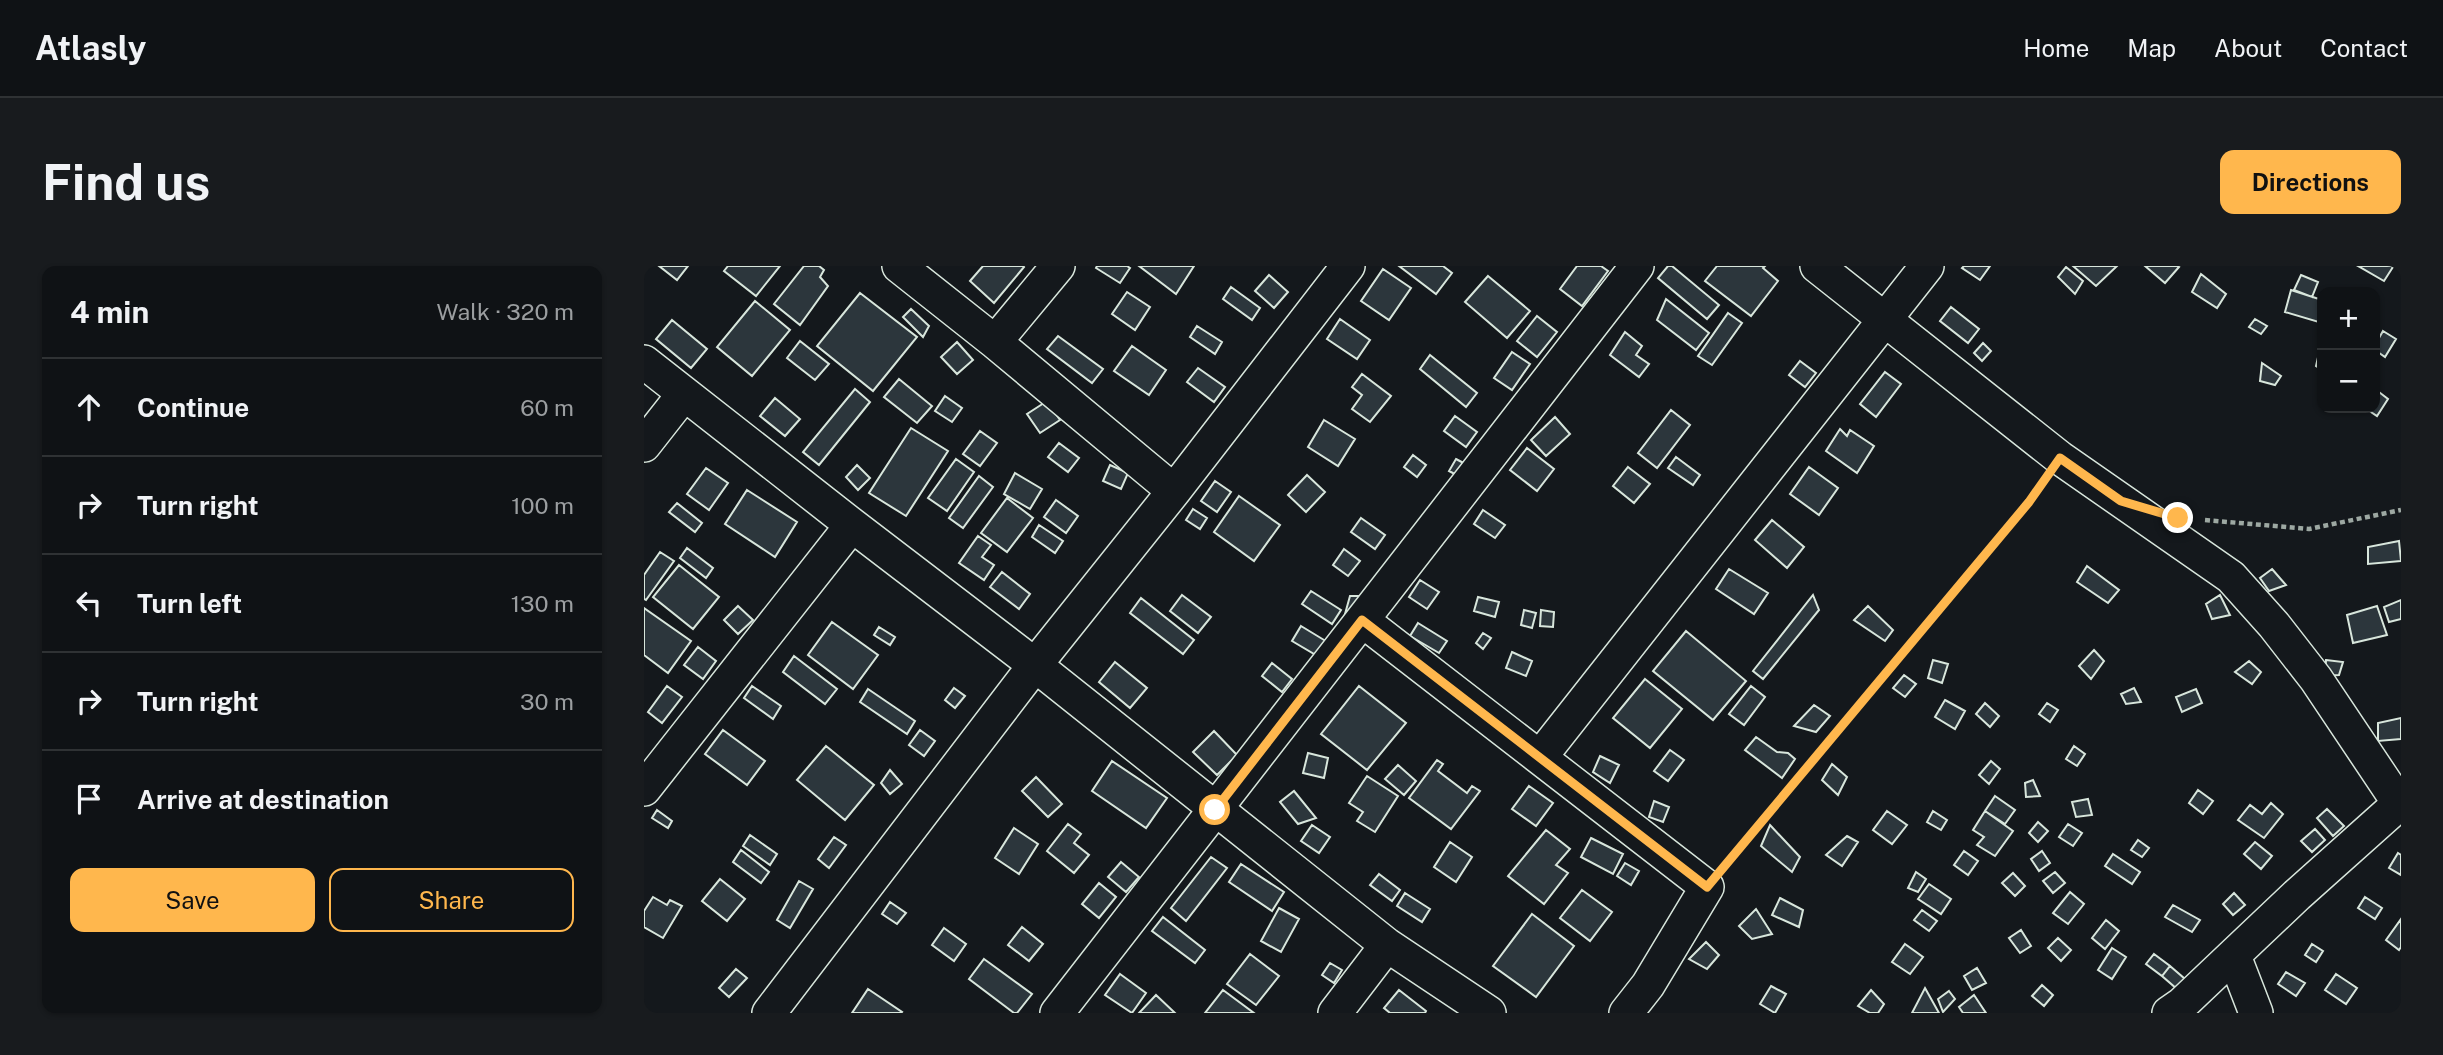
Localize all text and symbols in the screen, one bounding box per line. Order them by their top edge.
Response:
text: Atlasly [35,29,146,67]
text: Home [2023,34,2089,62]
text: Map [2127,34,2176,62]
text: About [2214,34,2282,62]
text: Contact [2320,34,2408,62]
button: Directions [2220,150,2401,214]
text: Find us [42,153,210,211]
map controls [2317,287,2380,413]
button: + [2317,287,2380,350]
text: 4 min [70,294,149,330]
text: Walk · 320 m [437,298,574,325]
button: − [2317,350,2380,413]
icon: ahead [70,388,108,426]
text: Continue [137,392,249,423]
text: 60 m [520,394,574,421]
icon: right [70,486,108,524]
text: Turn right [137,490,259,521]
text: 100 m [511,492,574,519]
route end [2162,502,2193,533]
icon: left [70,584,108,622]
text: Turn left [137,588,242,619]
text: 130 m [511,590,574,617]
icon: right [70,682,108,720]
text: Turn right [137,686,259,717]
text: 30 m [520,688,574,715]
icon: arrive [70,780,108,818]
text: Arrive at destination [137,784,389,815]
route start [1199,794,1230,825]
button: Save [70,868,315,932]
button: Share [329,868,574,932]

